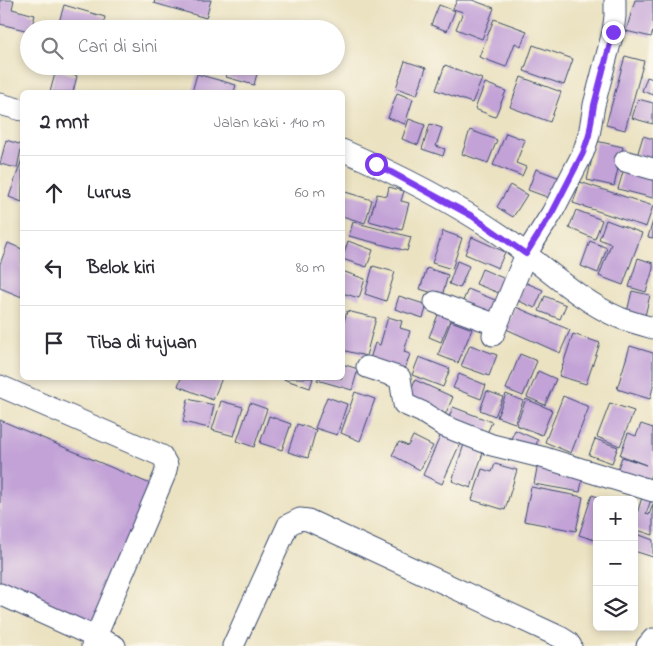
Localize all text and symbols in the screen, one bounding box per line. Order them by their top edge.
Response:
search box [20,20,345,75]
route end [602,21,625,44]
icon: search [38,34,66,62]
text: Cari di sini [78,34,157,61]
text: 2 mnt [40,108,89,138]
text: Jalan kaki · 140 m [213,111,325,135]
route start [365,153,388,176]
icon: ahead [40,179,68,207]
text: Lurus [87,180,131,207]
text: 60 m [295,181,325,205]
icon: left [40,254,68,282]
text: Belok kiri [87,255,155,282]
text: 80 m [296,256,325,280]
icon: arrive [40,329,68,357]
text: Tiba di tujuan [87,330,197,357]
map controls [593,496,638,631]
button: + [593,496,638,541]
button: − [593,541,638,586]
button: layers [593,586,638,631]

